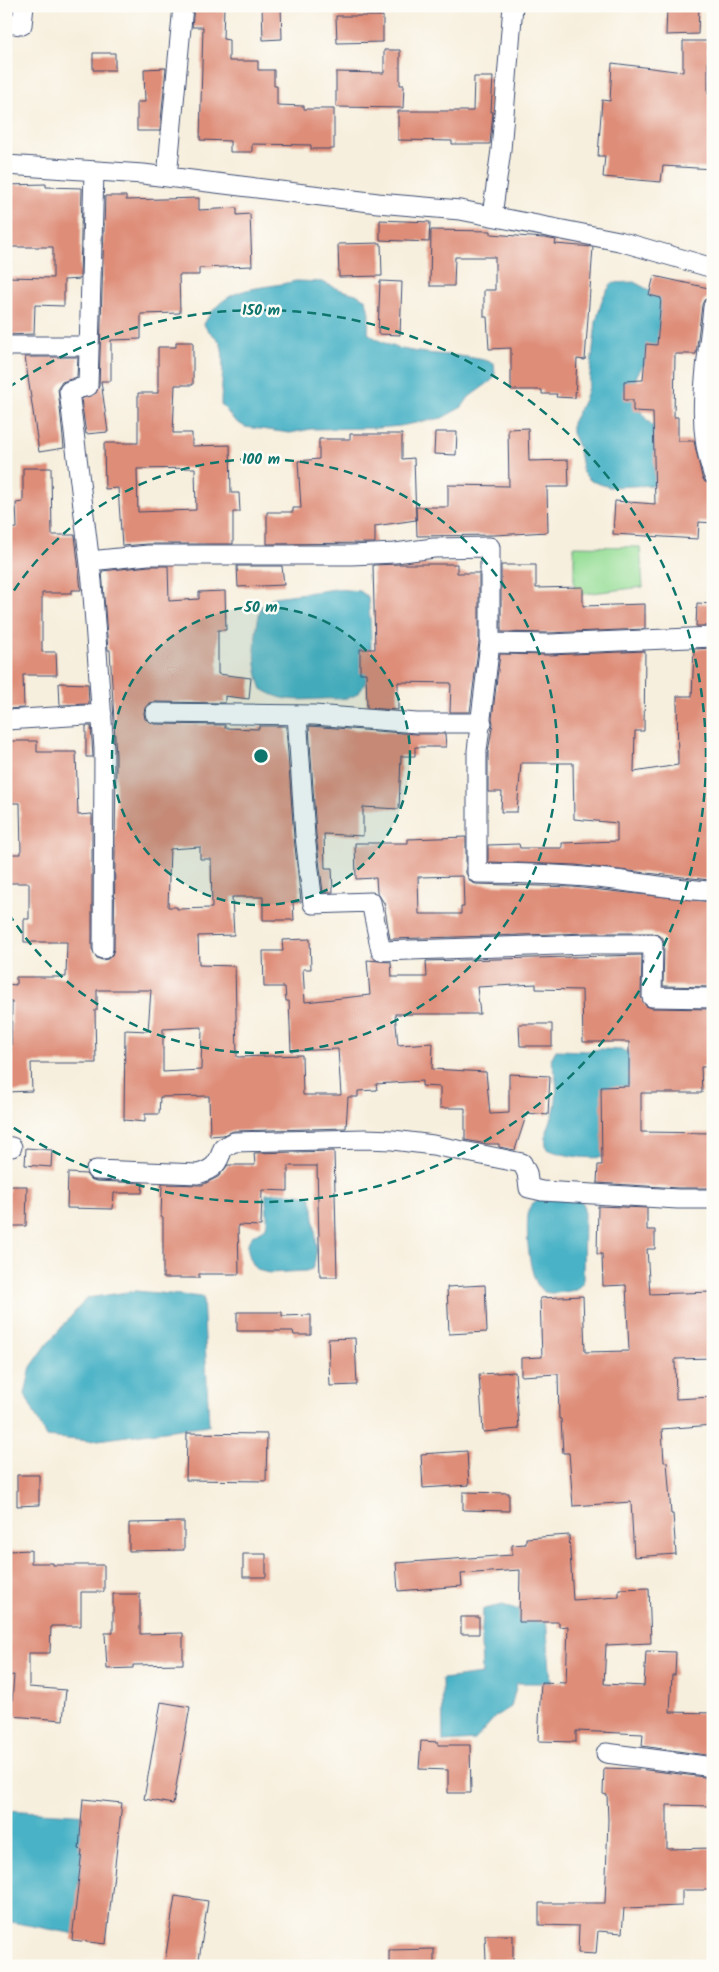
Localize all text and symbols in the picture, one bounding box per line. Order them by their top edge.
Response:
text: 150 m [242,299,280,323]
text: 100 m [242,448,280,472]
text: 50 m [243,596,278,620]
centre of rings [252,747,270,765]

